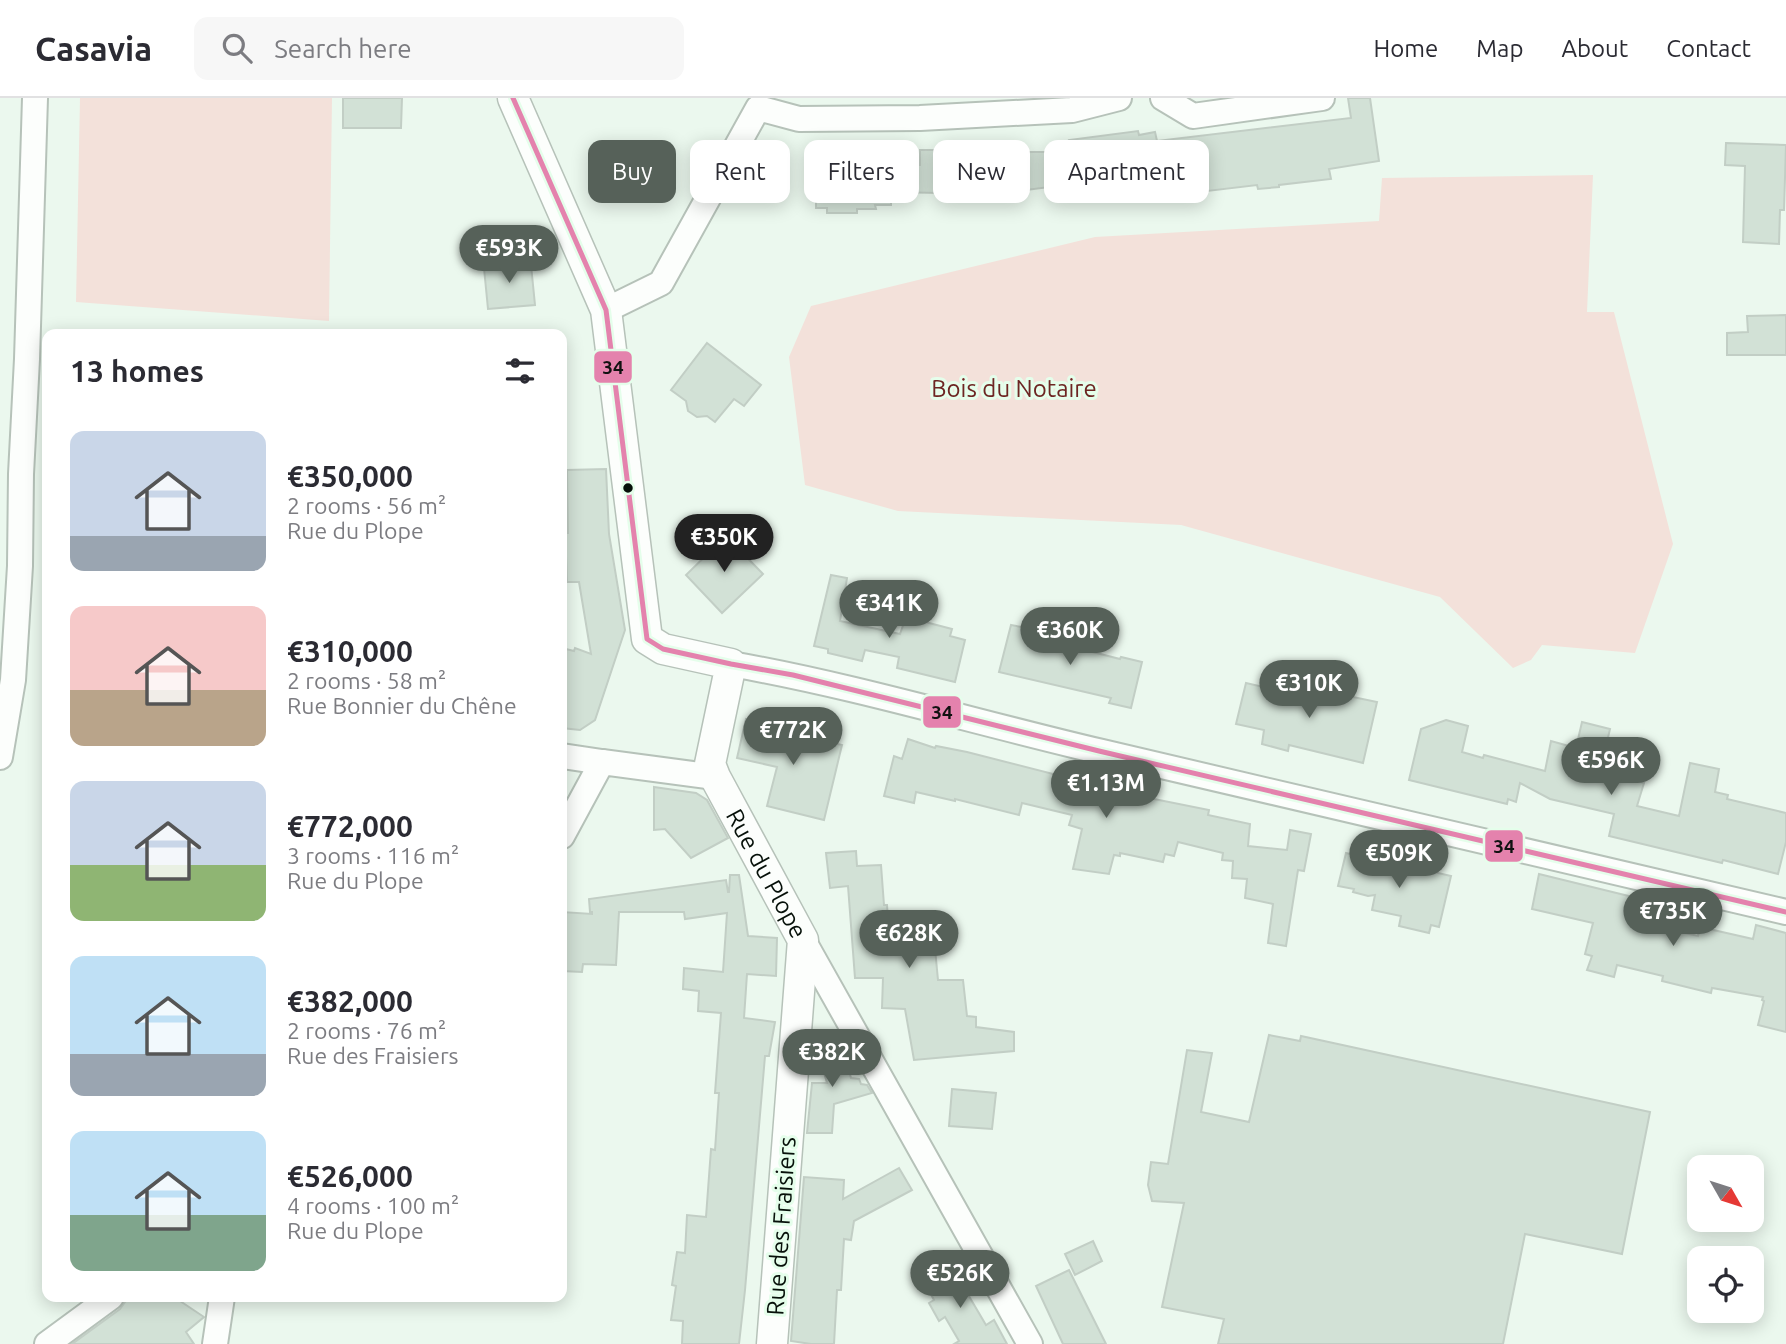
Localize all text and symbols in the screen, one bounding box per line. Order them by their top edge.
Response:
search box [194,17,684,80]
icon: search [218,29,256,67]
text: Casavia [35,30,152,67]
text: Search here [274,34,412,63]
text: Home [1373,35,1438,62]
text: Map [1476,35,1523,62]
text: About [1561,35,1628,62]
text: Contact [1666,35,1751,62]
chip: Buy [588,140,676,203]
chip: Rent [690,140,790,203]
chip: Filters [804,140,919,203]
chip: New [933,140,1030,203]
chip: Apartment [1044,140,1209,203]
pin: €593K [460,226,558,285]
text: €593K [475,235,543,260]
line badge: 34 [593,350,633,384]
icon: filters [501,352,539,390]
text: 13 homes [70,354,204,388]
text: 34 [602,356,624,378]
park label: Bois du Notaire [931,375,1097,402]
icon: home [126,459,210,543]
text: €350,000 [287,459,413,493]
unlabelled marker [621,481,635,495]
text: 2 rooms · 56 m² [287,493,446,518]
pin: €350K [675,514,773,574]
text: Rue du Plope [287,518,424,543]
text: €350K [690,524,758,549]
pin: €341K [840,580,938,640]
text: €341K [855,590,923,615]
pin: €360K [1021,608,1119,667]
text: €360K [1036,617,1104,642]
icon: home [126,634,210,718]
text: €310,000 [287,634,413,668]
pin: €310K [1260,660,1358,720]
text: 2 rooms · 58 m² [287,668,446,693]
text: €310K [1275,670,1343,695]
text: Rue Bonnier du Chêne [287,693,517,718]
line badge: 34 [922,695,962,729]
text: 34 [931,701,953,723]
pin: €772K [744,708,842,767]
text: €772K [759,717,827,742]
pin: €596K [1562,738,1660,797]
text: €596K [1577,747,1645,772]
pin: €1.13M [1049,760,1163,820]
text: €1.13M [1067,770,1145,795]
street label: Rue du Plope [721,804,813,942]
icon: home [126,809,210,893]
text: €772,000 [287,809,413,843]
line badge: 34 [1484,829,1524,863]
pin: €509K [1350,830,1448,890]
text: 34 [1493,835,1515,857]
text: €509K [1365,840,1433,865]
text: 3 rooms · 116 m² [287,843,459,868]
text: Rue du Plope [287,868,424,893]
pin: €735K [1624,888,1722,948]
text: €735K [1639,898,1707,923]
pin: €628K [860,910,958,970]
text: €628K [875,920,943,945]
icon: home [126,984,210,1068]
text: €382,000 [287,984,413,1018]
text: 2 rooms · 76 m² [287,1018,446,1043]
pin: €382K [783,1030,881,1089]
text: €382K [798,1039,866,1064]
text: Rue des Fraisiers [287,1043,459,1068]
street label: Rue des Fraisiers [761,1136,801,1316]
north arrow [1687,1155,1764,1232]
map controls [1687,1155,1764,1323]
icon: home [126,1159,210,1243]
text: €526,000 [287,1159,413,1193]
text: 4 rooms · 100 m² [287,1193,459,1218]
text: Rue du Plope [287,1218,424,1243]
button: locate [1687,1246,1764,1323]
pin: €526K [911,1250,1009,1310]
text: €526K [926,1260,994,1285]

